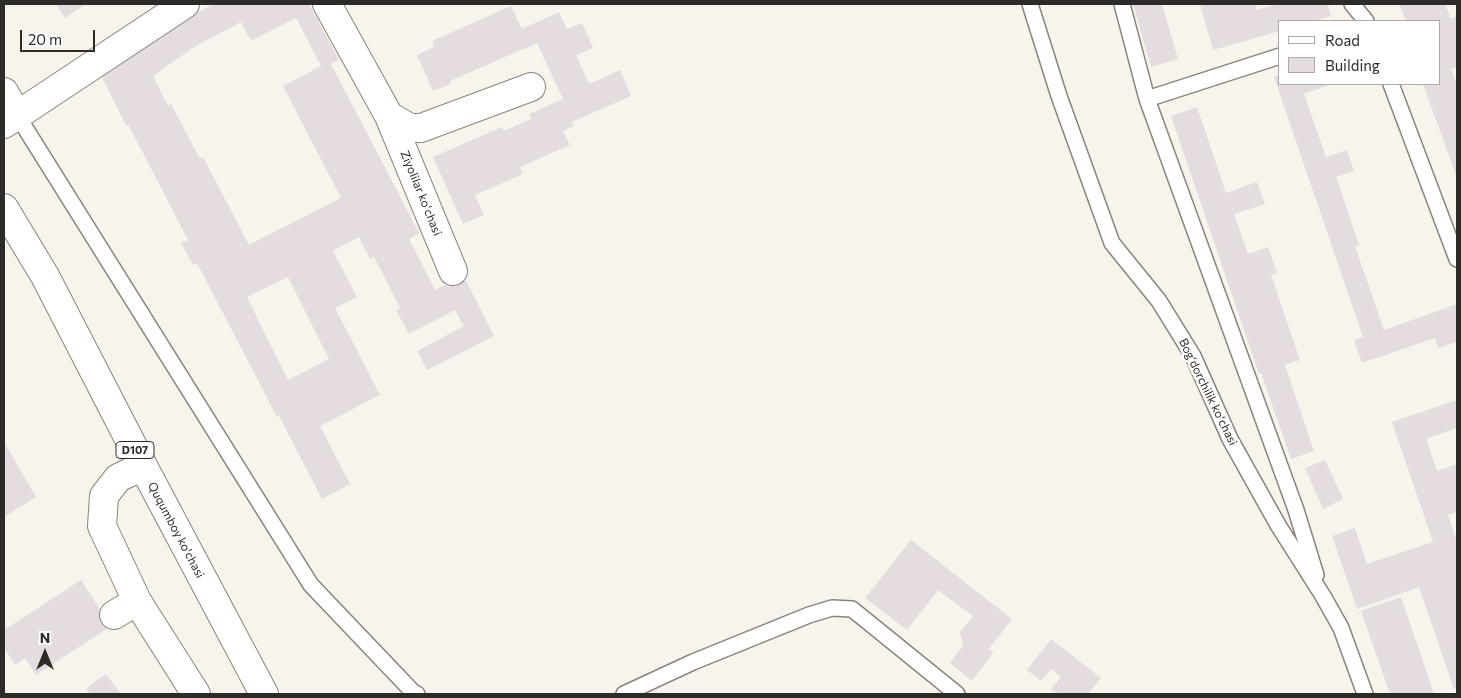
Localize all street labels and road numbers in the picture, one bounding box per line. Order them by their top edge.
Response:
street label: Ziyolilar koʻchasi [397,148,445,238]
street label: Bogʻdorchilik koʻchasi [1176,336,1240,448]
road number: D107 [116,442,154,458]
street label: Ququmboy ko'chasi [145,480,207,580]

